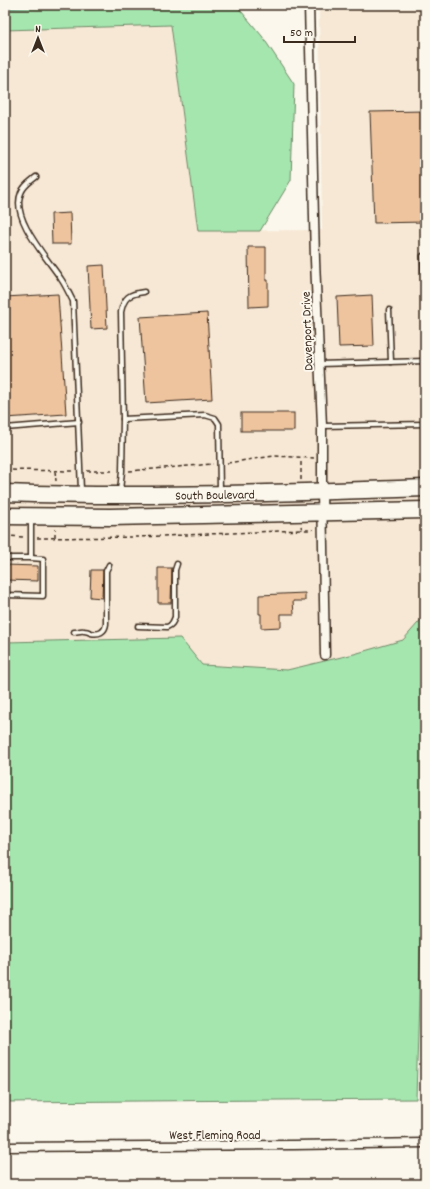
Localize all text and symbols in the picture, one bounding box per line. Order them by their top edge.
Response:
north arrow [18,18,58,58]
scale bar [284,18,355,44]
text: N [35,22,41,38]
text: 50 m [290,25,313,42]
street label: Davenport Drive [298,291,319,371]
street label: South Boulevard [175,486,255,507]
street label: West Fleming Road [169,1127,261,1146]

